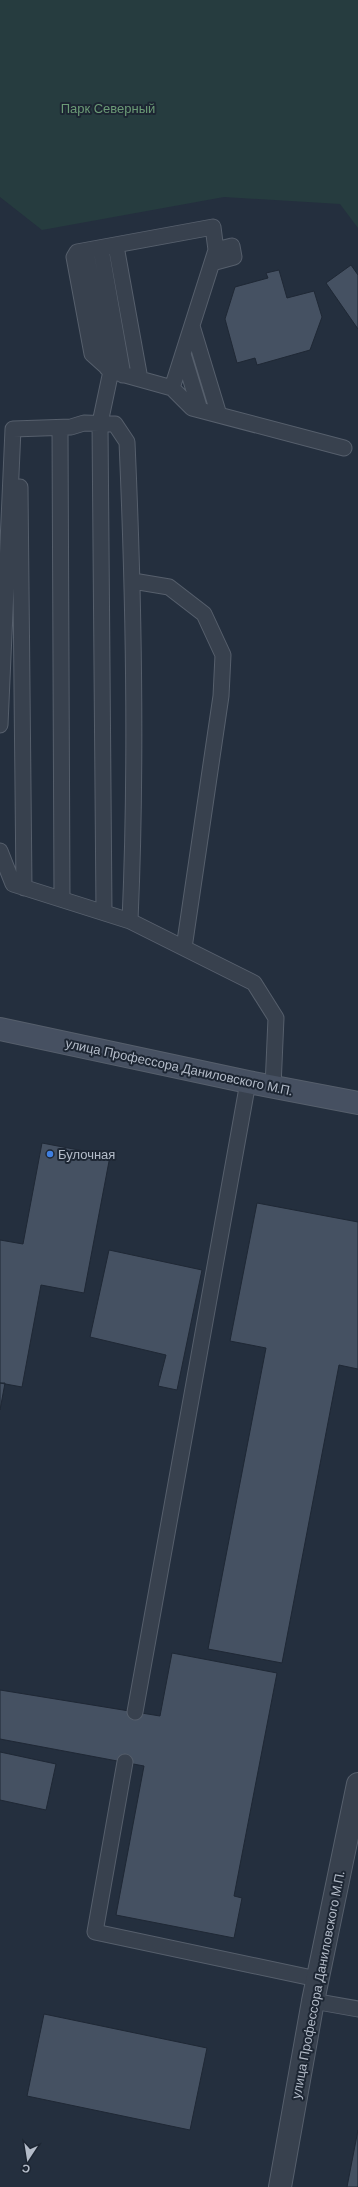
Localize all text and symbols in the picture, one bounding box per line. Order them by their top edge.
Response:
park label: Парк Северный [61,100,155,117]
street label: улица Профессора Даниловского М.П. [64,1035,294,1099]
place label: Булочная [58,1146,115,1163]
marker: Булочная [45,1149,55,1159]
street label: улица Профессора Даниловского М.П. [288,1869,349,2100]
north arrow [8,2139,48,2179]
text: С [21,2161,31,2176]

